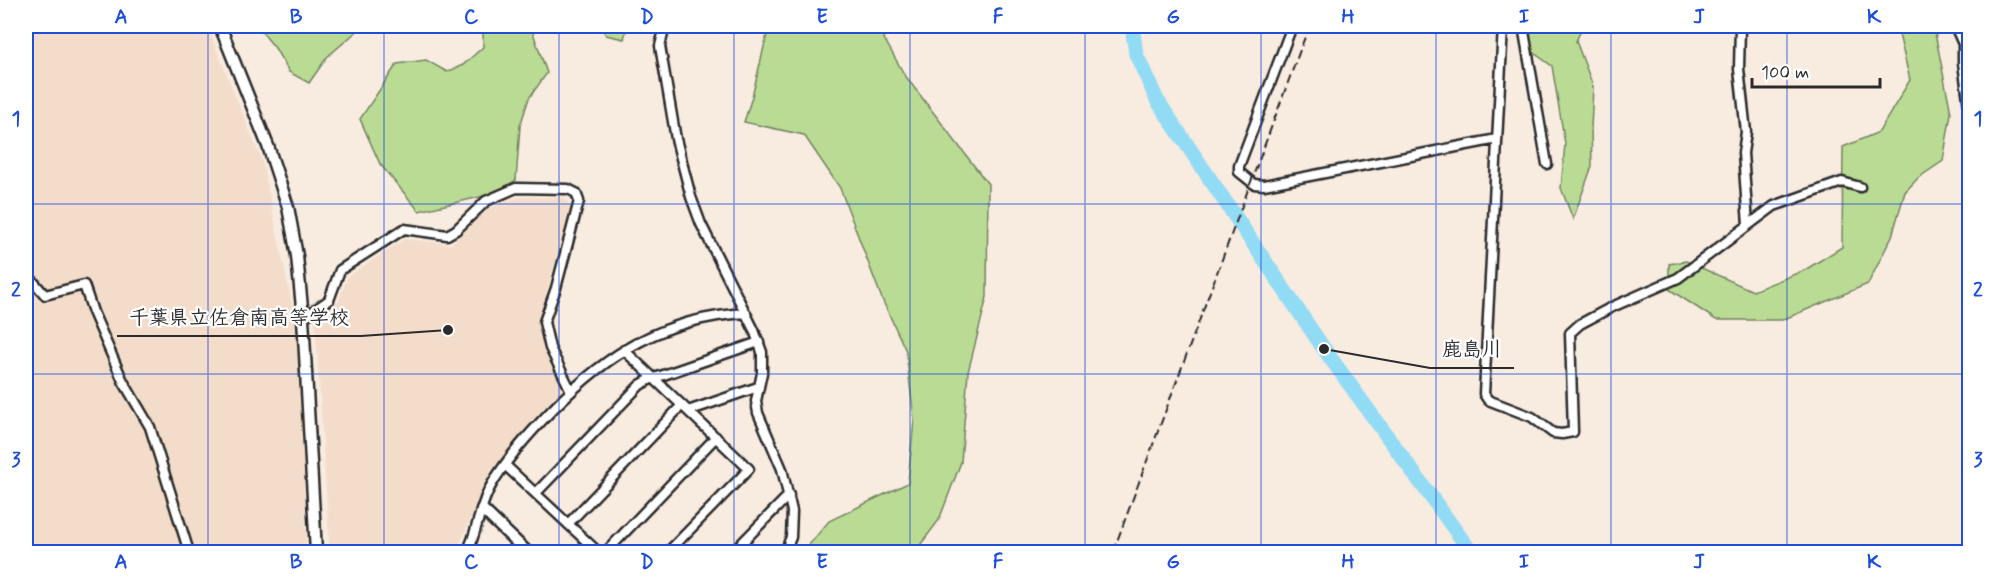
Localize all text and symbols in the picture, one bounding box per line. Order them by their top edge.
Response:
text: A [114,4,128,31]
text: B [290,4,303,31]
text: C [464,4,479,31]
text: D [640,4,654,31]
text: E [816,4,828,31]
text: F [993,4,1004,31]
text: G [1166,4,1180,31]
text: H [1341,4,1355,31]
text: I [1519,4,1529,31]
text: J [1693,4,1705,31]
text: K [1867,4,1882,31]
scale bar [1752,51,1880,89]
text: 100 m [1761,61,1809,85]
text: 1 [12,106,20,133]
text: 1 [1974,106,1982,133]
text: 2 [11,277,21,304]
text: 2 [1973,277,1983,304]
callout: 千葉県立佐倉南高等学校 [117,298,361,336]
text: 千葉県立佐倉南高等学校 [129,305,349,332]
callout: 鹿島川 [1430,330,1514,368]
text: 鹿島川 [1442,337,1502,364]
text: 3 [11,447,21,474]
text: 3 [1973,447,1983,474]
text: A [114,549,128,576]
text: B [290,549,303,576]
text: C [464,549,479,576]
text: D [640,549,654,576]
text: E [816,549,828,576]
text: F [993,549,1004,576]
text: G [1166,549,1180,576]
text: H [1341,549,1355,576]
text: I [1519,549,1529,576]
text: J [1693,549,1705,576]
text: K [1867,549,1882,576]

